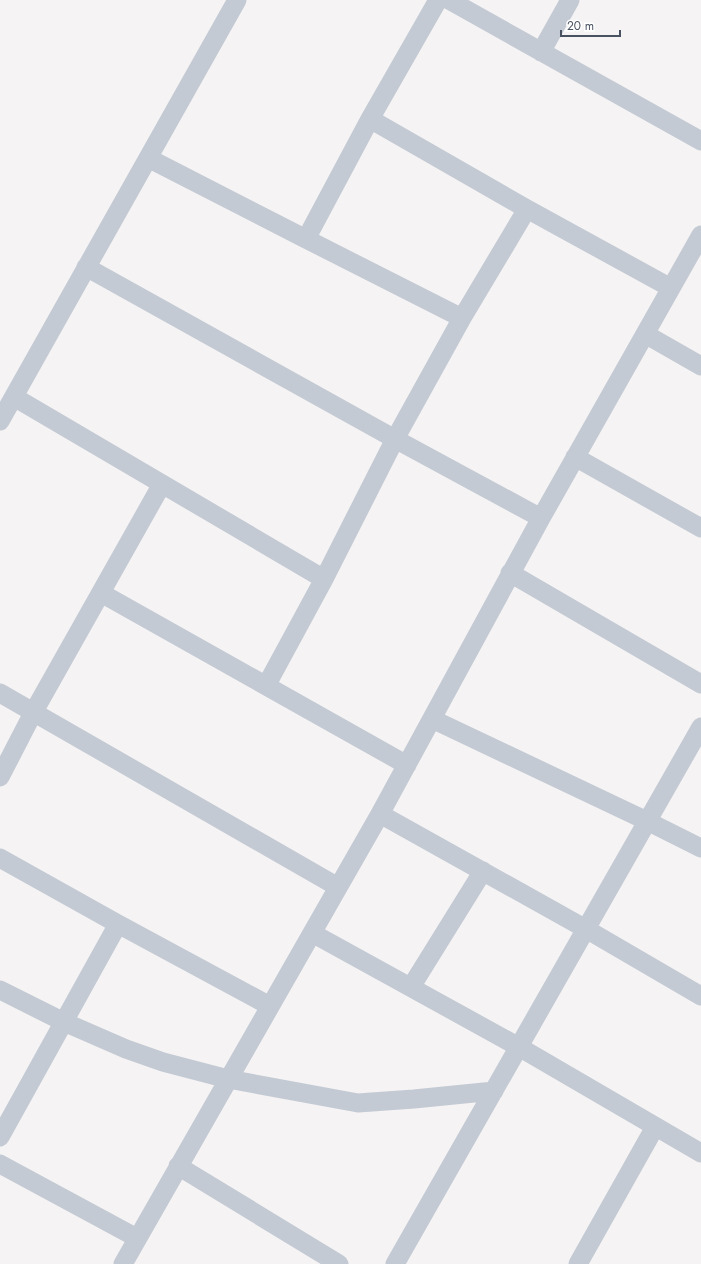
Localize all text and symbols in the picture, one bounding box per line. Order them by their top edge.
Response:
scale bar [561,12,620,38]
text: 20 m [567,17,594,35]

